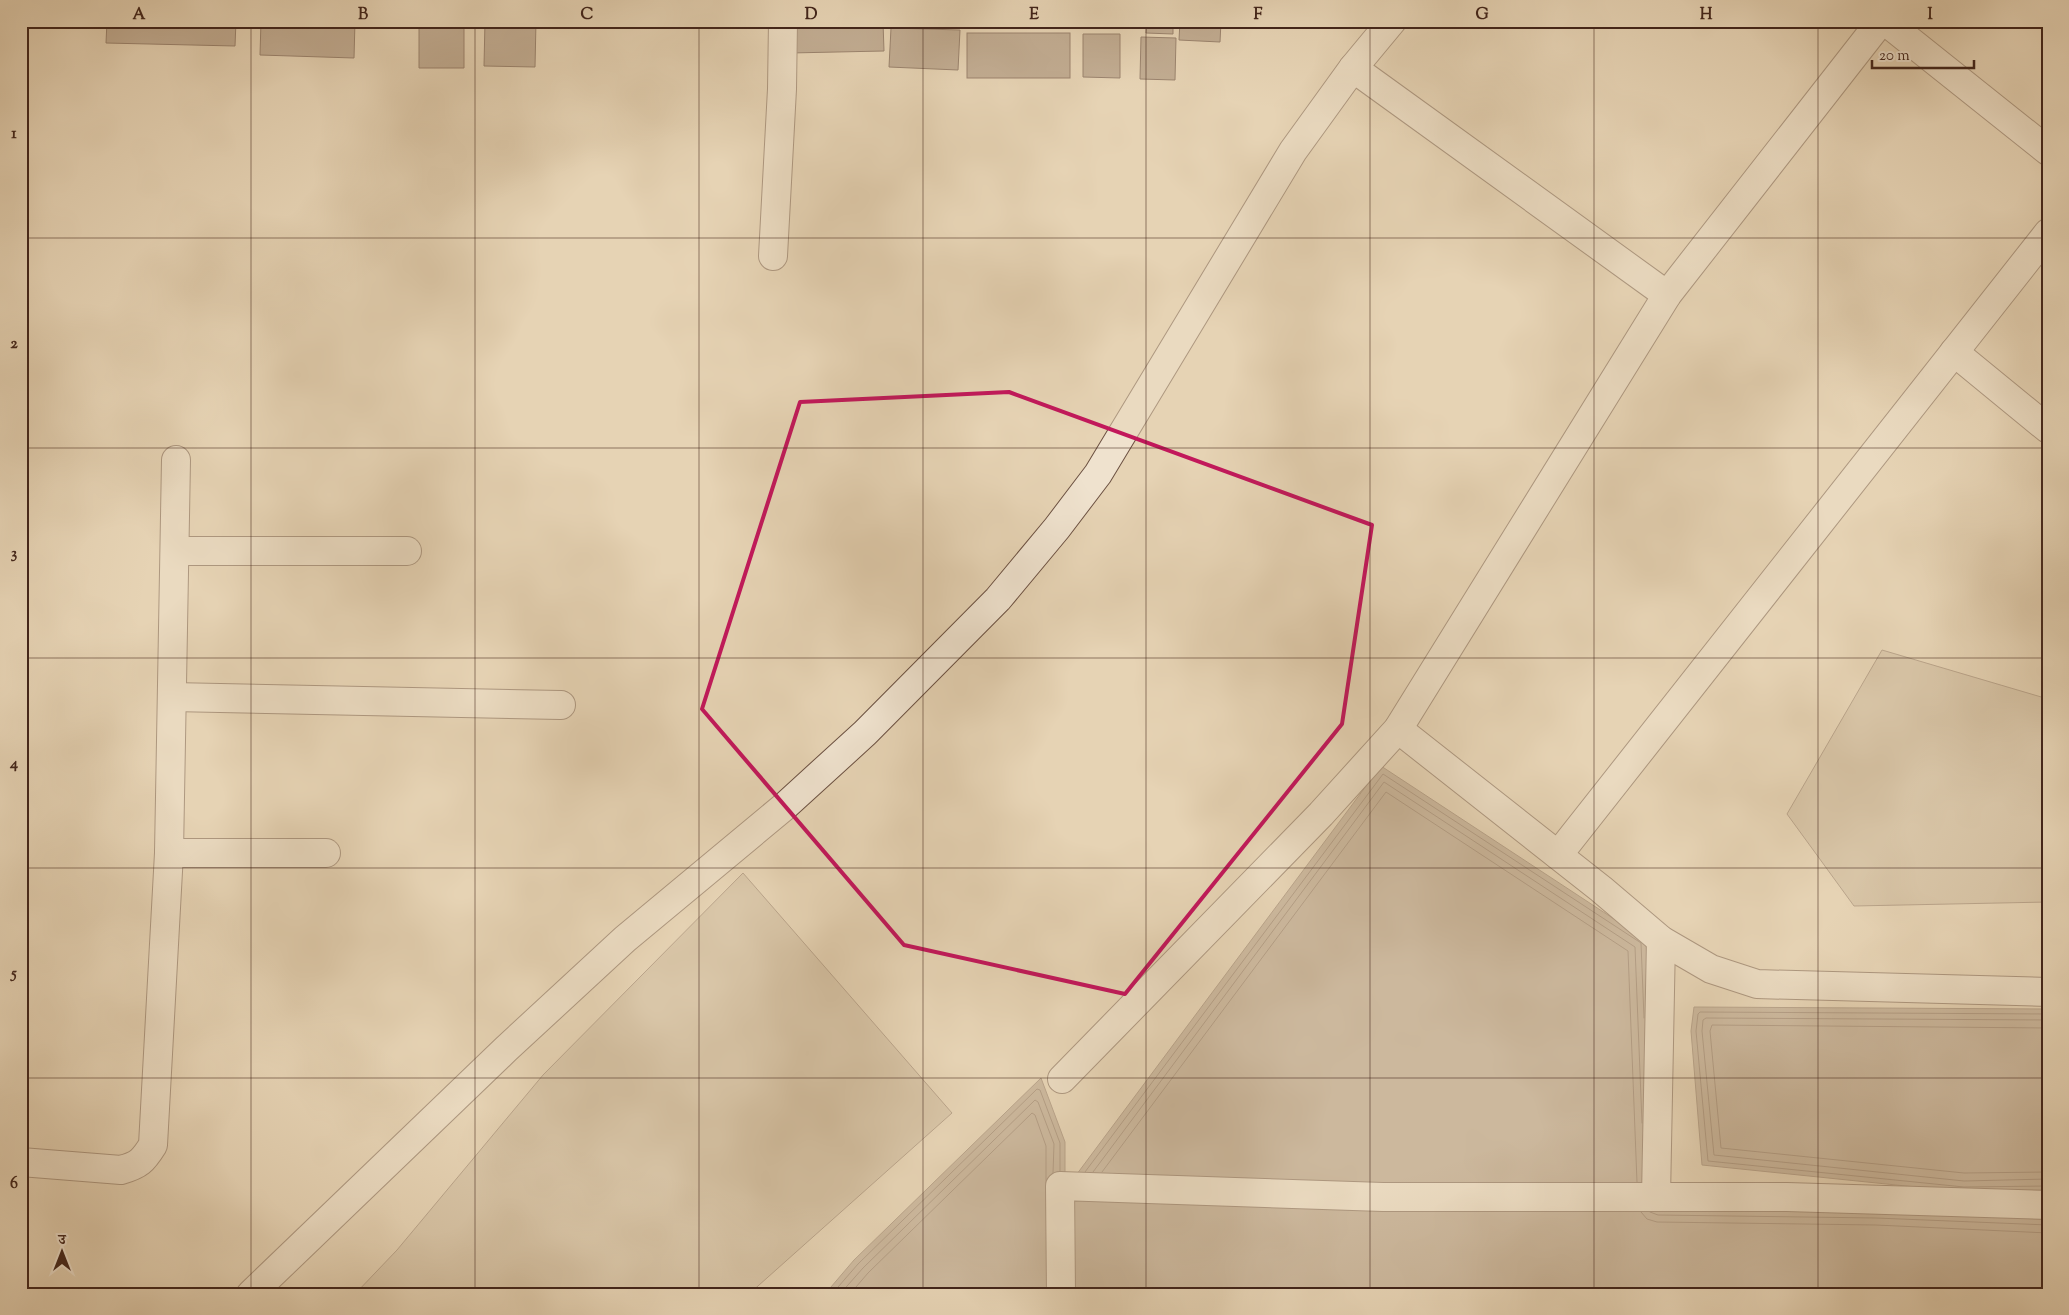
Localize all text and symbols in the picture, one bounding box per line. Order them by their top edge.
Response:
text: A [133,4,146,27]
text: B [358,4,368,27]
text: C [581,4,594,27]
text: D [805,4,818,27]
text: E [1029,4,1039,27]
text: F [1254,4,1263,27]
text: G [1475,4,1489,27]
text: H [1700,4,1713,27]
text: I [1927,4,1933,27]
scale bar [1872,38,1974,70]
text: 20 m [1879,46,1910,67]
text: 1 [11,123,17,146]
text: 2 [10,333,18,356]
text: 3 [11,543,18,566]
text: 4 [9,753,18,776]
text: 5 [9,963,17,986]
text: 6 [10,1173,18,1196]
north arrow [38,1228,88,1278]
text: उ [57,1231,66,1251]

